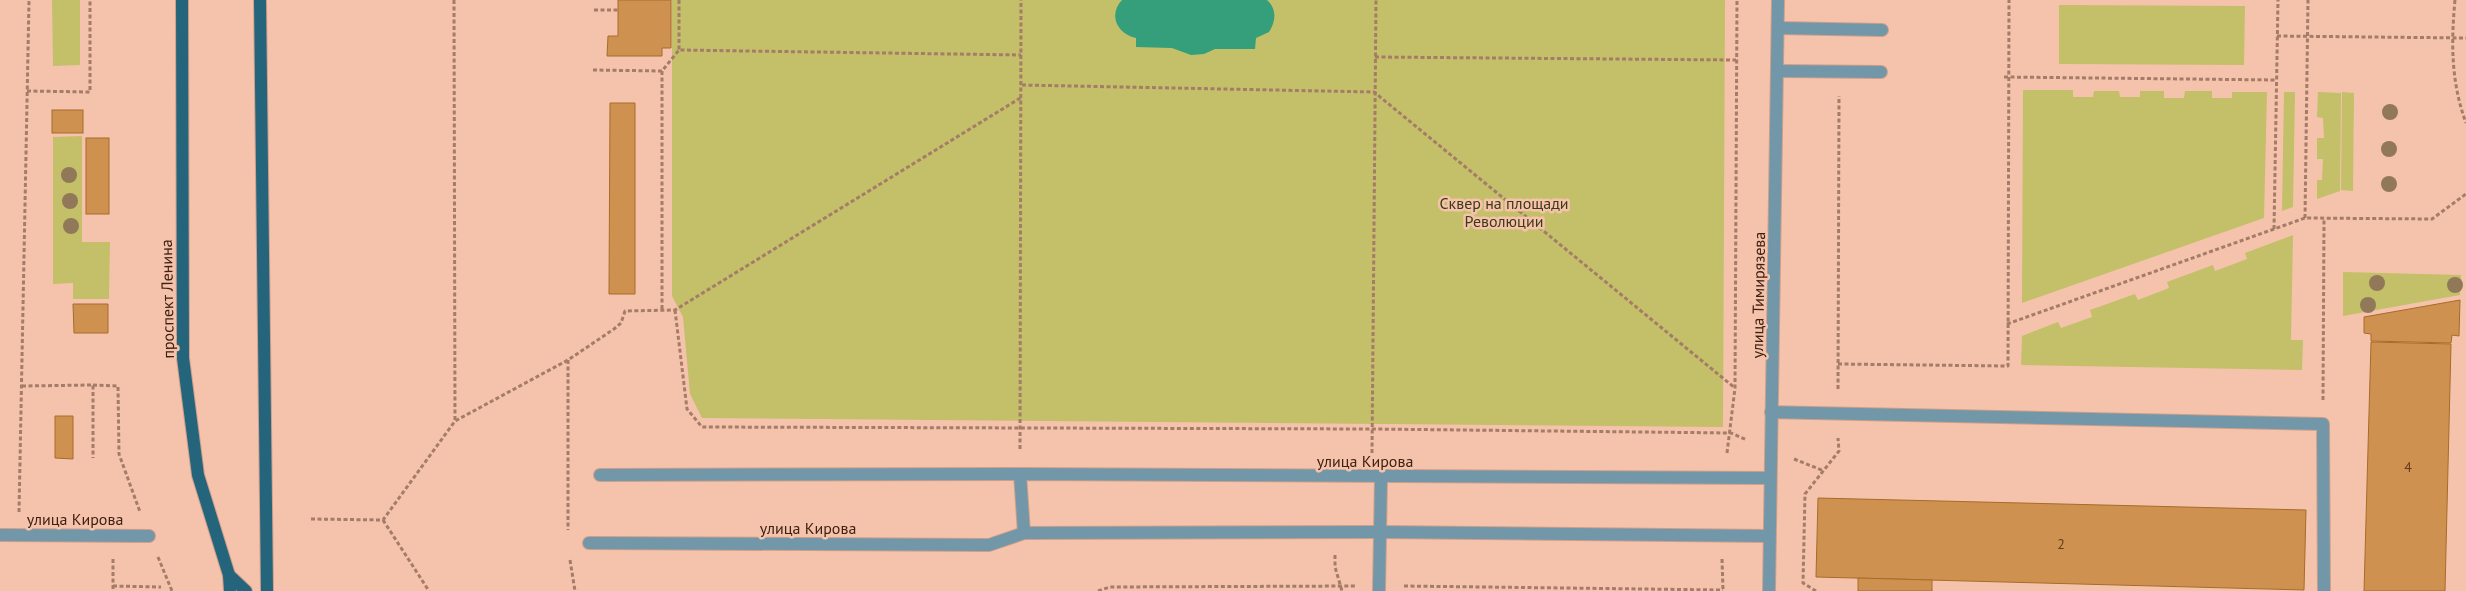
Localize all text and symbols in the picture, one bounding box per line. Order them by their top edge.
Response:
park label: Сквер на площади Революции [1439,193,1569,231]
street label: улица Тимирязева [1747,231,1769,359]
street label: проспект Ленина [156,239,178,359]
street label: улица Кирова [1317,451,1413,471]
house number: 4 [2404,458,2412,476]
street label: улица Кирова [27,509,123,529]
street label: улица Кирова [760,518,856,538]
house number: 2 [2057,535,2065,553]

